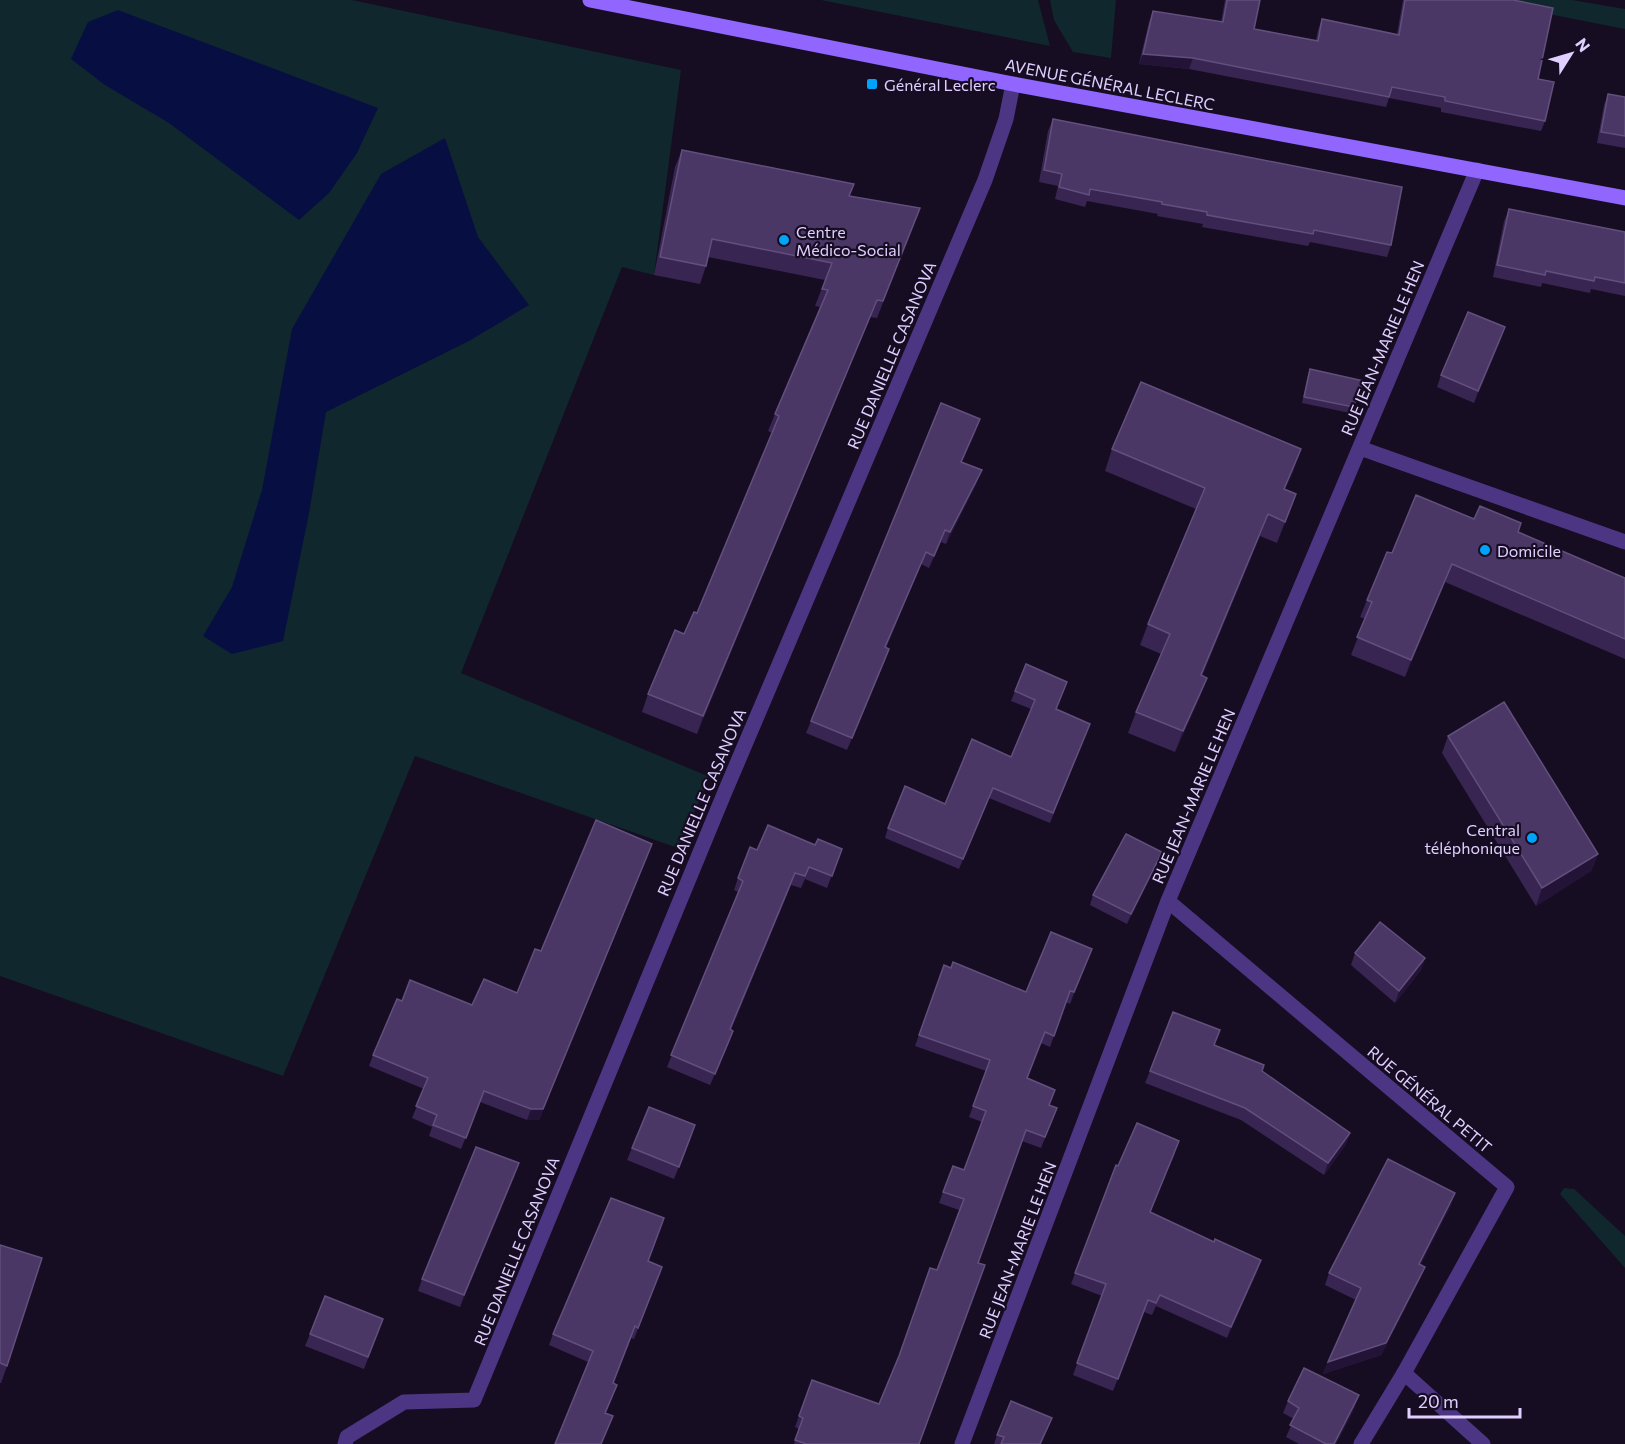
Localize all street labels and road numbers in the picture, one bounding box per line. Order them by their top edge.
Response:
street label: AVENUE GÉNÉRAL LECLERC [1004,54,1216,114]
street label: RUE DANIELLE CASANOVA [843,258,939,452]
street label: RUE JEAN-MARIE LE HEN [1337,258,1427,438]
street label: RUE DANIELLE CASANOVA [653,705,749,899]
street label: RUE JEAN-MARIE LE HEN [1148,706,1238,886]
street label: RUE GÉNÉRAL PETIT [1364,1042,1496,1156]
street label: RUE DANIELLE CASANOVA [469,1154,563,1348]
street label: RUE JEAN-MARIE LE HEN [974,1159,1060,1341]

